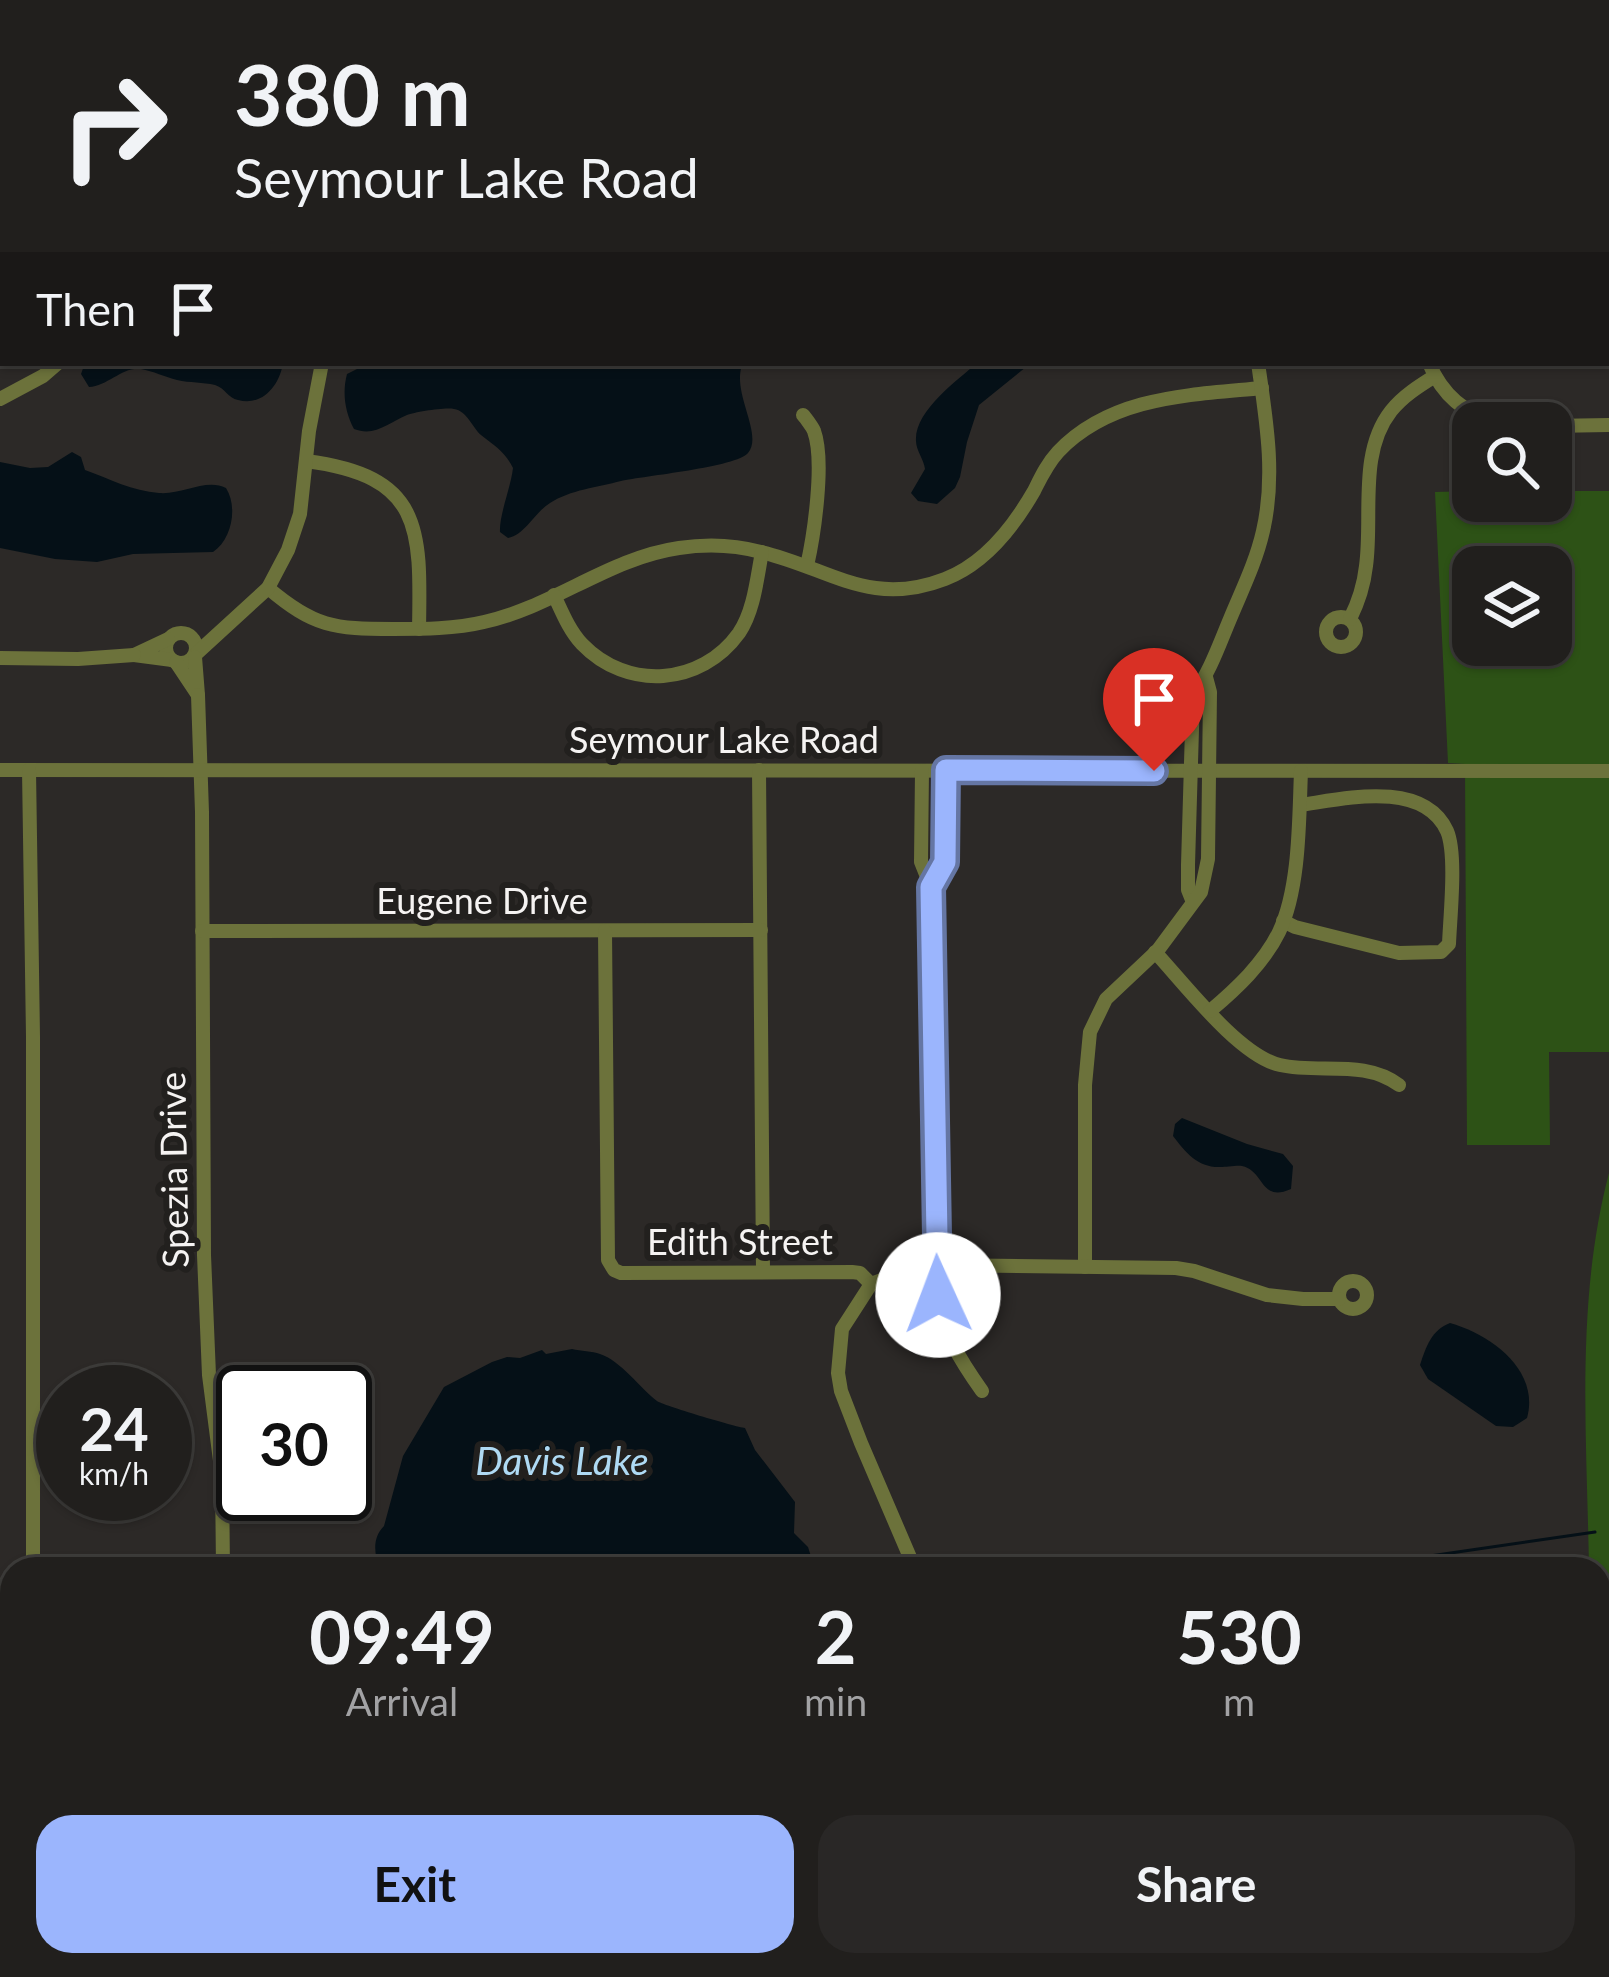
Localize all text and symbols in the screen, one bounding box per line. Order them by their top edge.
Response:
text: 380 m [234,43,471,144]
icon: right [36,48,192,204]
text: Seymour Lake Road [234,145,699,210]
icon: arrive [160,276,226,342]
text: Then [36,282,136,336]
map controls [1452,402,1572,666]
button: search [1452,402,1572,522]
button: layers [1452,546,1572,666]
pin [1103,648,1205,771]
icon: arrive [1121,666,1187,732]
street label: Seymour Lake Road [569,717,879,761]
street label: Eugene Drive [376,878,588,922]
street label: Spezia Drive [149,1072,197,1268]
street label: Edith Street [647,1219,833,1263]
position arrow [875,1232,1001,1358]
speed limit sign: 30 [216,1365,372,1521]
text: 24 [79,1392,149,1464]
water label: Davis Lake [475,1437,649,1483]
text: km/h [79,1455,149,1491]
text: 09:49 [309,1593,495,1679]
text: 2 [815,1593,857,1679]
text: 530 [1176,1593,1302,1679]
text: Arrival [346,1678,458,1724]
text: min [804,1678,867,1724]
text: m [1223,1678,1255,1724]
button: Exit [36,1815,794,1953]
button: Share [818,1815,1575,1953]

